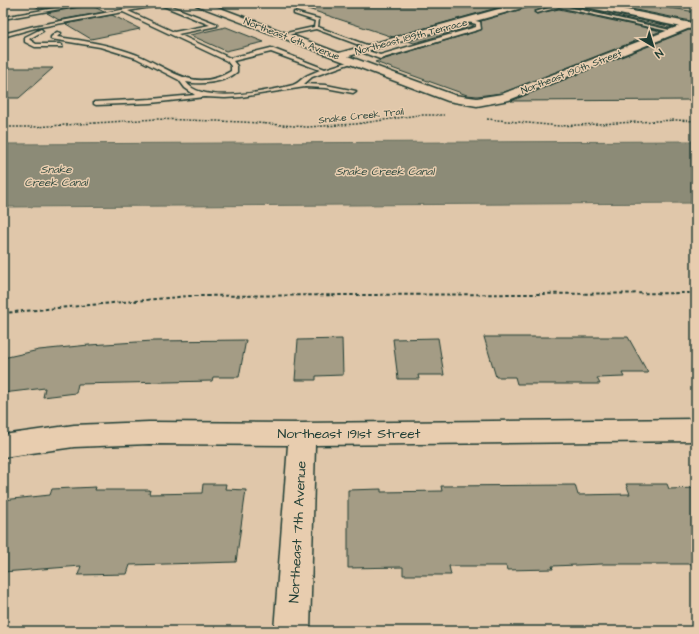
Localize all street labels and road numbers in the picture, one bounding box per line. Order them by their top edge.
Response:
street label: Northeast 6th Avenue [242,14,342,64]
street label: Northeast 189th Terrace [353,15,470,59]
street label: Northeast 190th Street [519,46,624,98]
street label: Snake Creek Trail [318,105,405,127]
street label: Northeast 191st Street [278,424,421,444]
street label: Northeast 7th Avenue [284,460,312,604]

